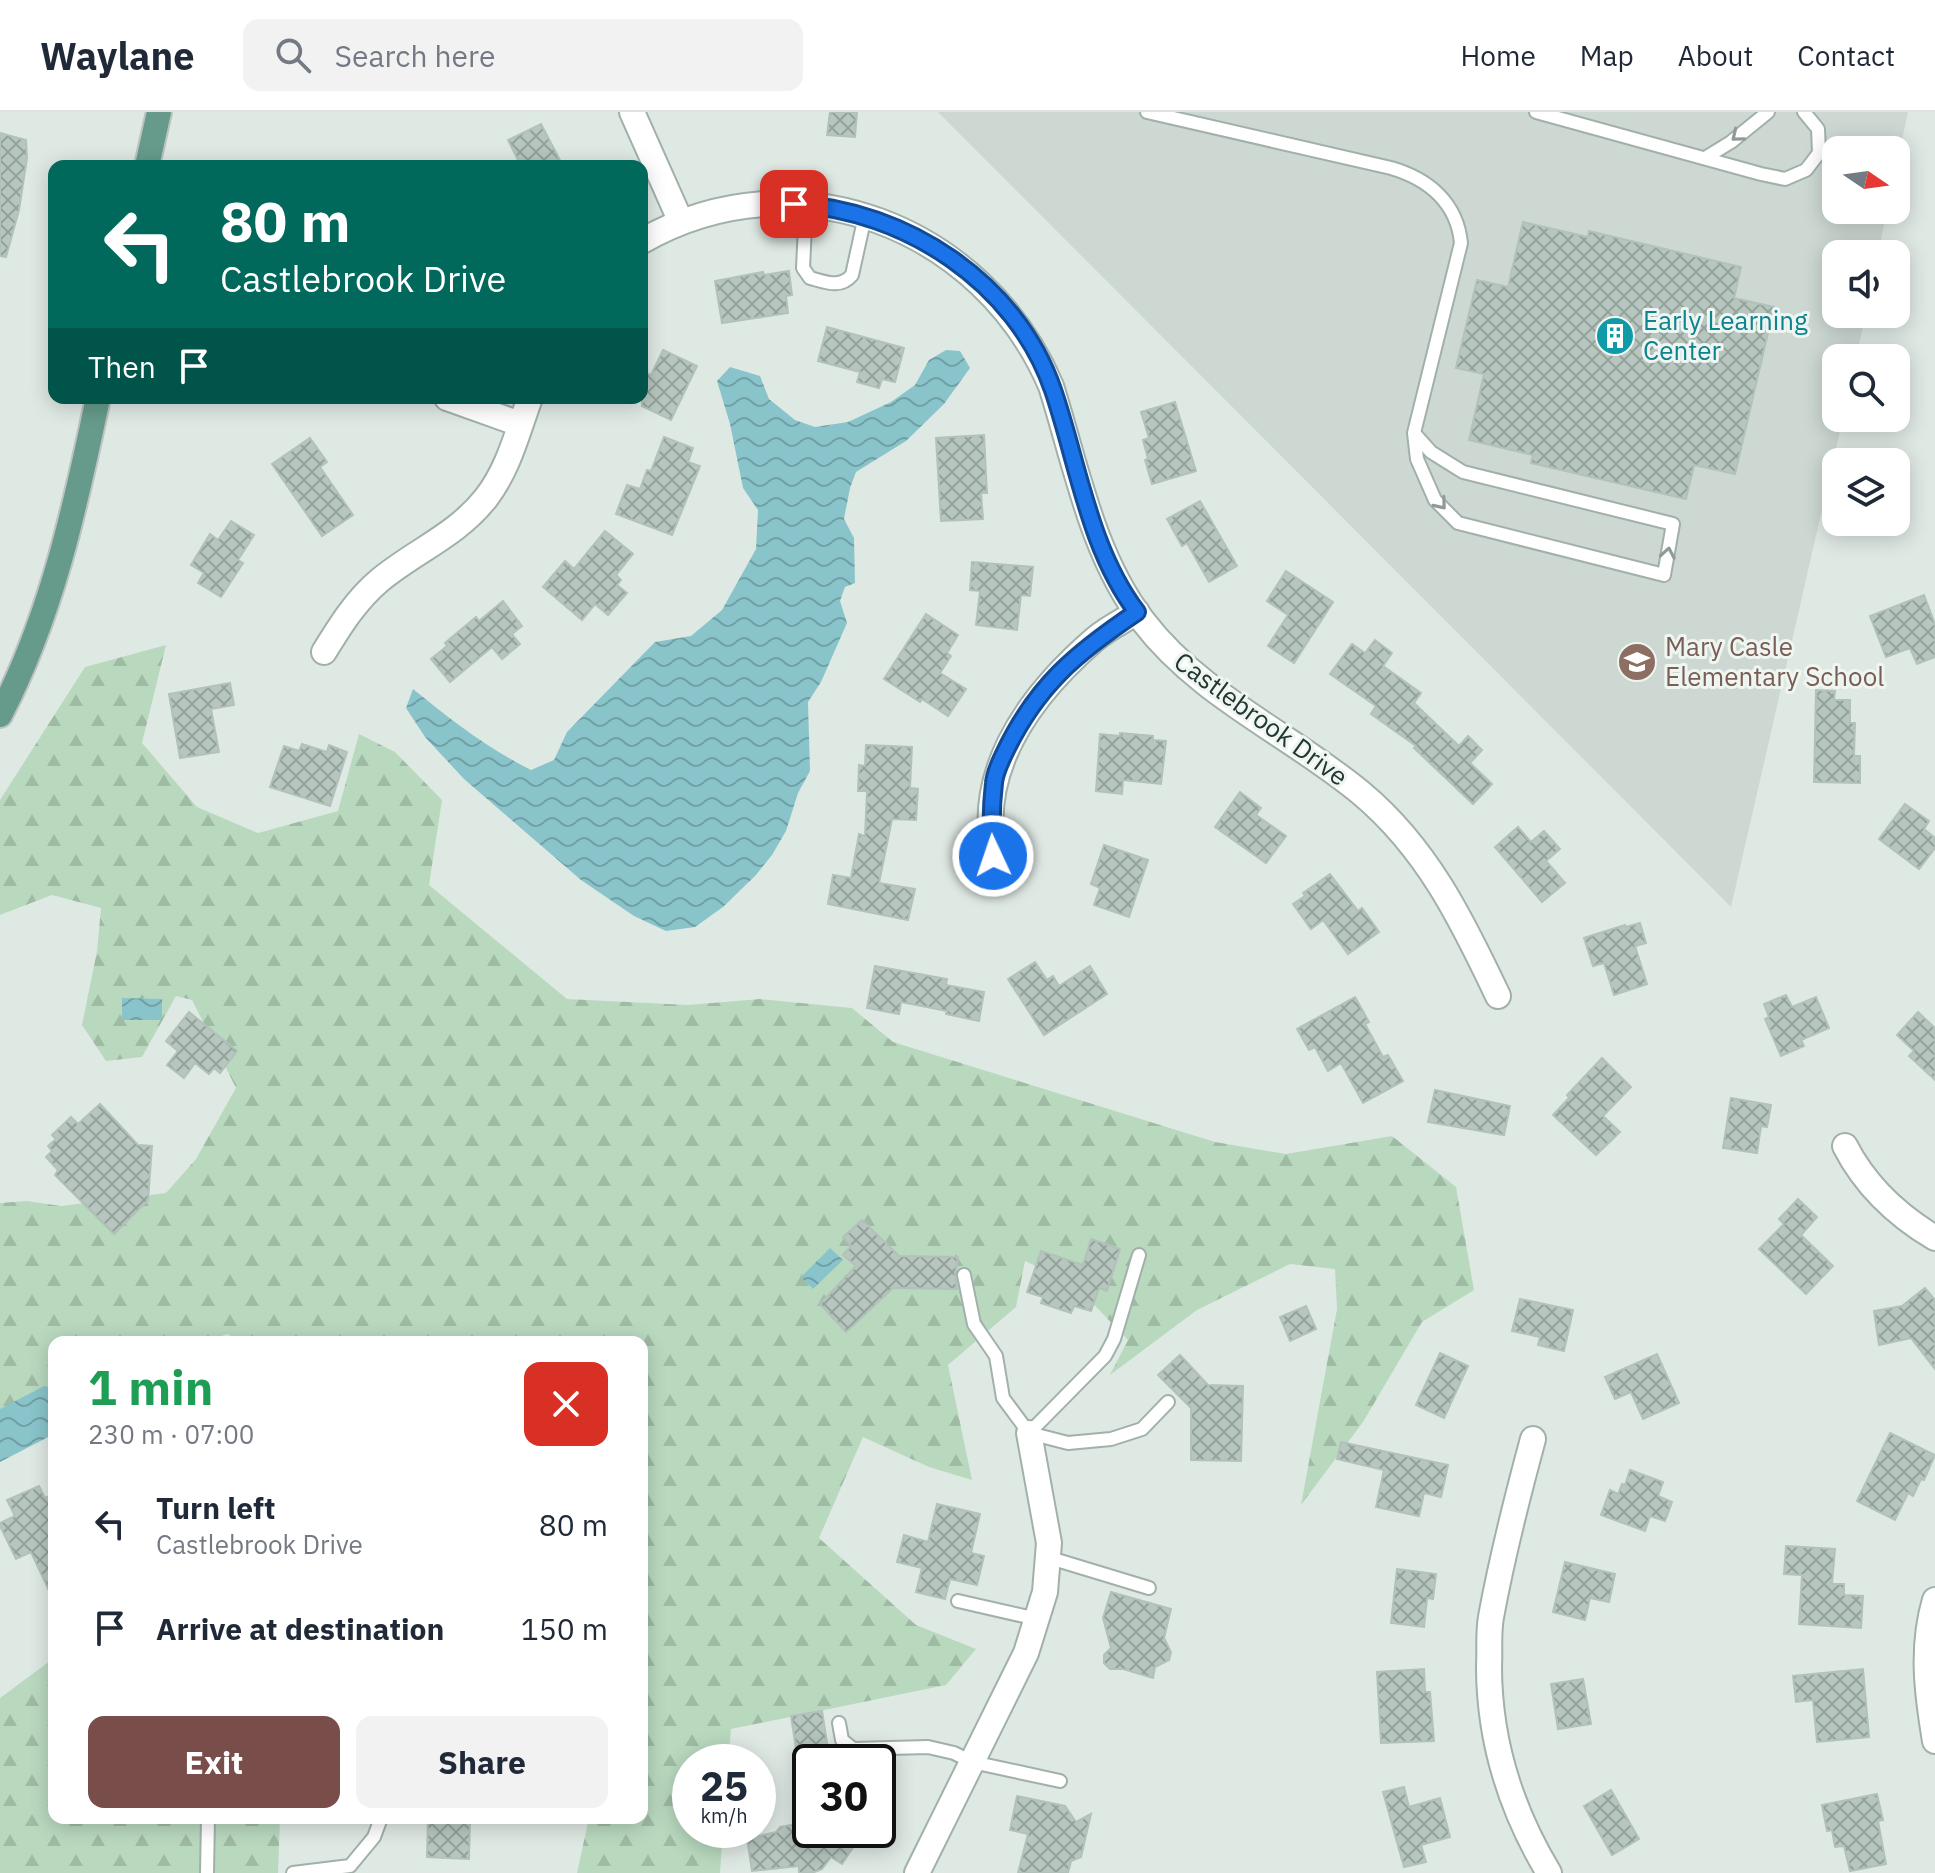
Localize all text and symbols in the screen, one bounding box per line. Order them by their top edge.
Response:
search box [243,19,803,91]
text: Waylane [40,31,195,80]
icon: search [271,33,315,77]
text: Search here [335,36,495,75]
text: Home [1460,37,1536,74]
text: Map [1580,37,1634,74]
text: About [1678,37,1753,74]
text: Contact [1797,37,1895,74]
one-way arrow [1732,126,1746,141]
north arrow [1822,136,1910,224]
map controls [1822,136,1910,536]
pin [760,170,828,238]
icon: arrive [772,182,816,226]
text: 80 m [220,185,350,257]
icon: left [88,192,192,296]
button: sound [1822,240,1910,328]
text: Castlebrook Drive [220,255,506,302]
place label: Early Learning Center [1643,303,1808,367]
building icon: Early Learning Center [1594,315,1636,357]
icon: arrive [172,344,216,388]
button: search [1822,344,1910,432]
text: Then [88,347,156,386]
button: layers [1822,448,1910,536]
one-way arrow [1431,495,1446,510]
one-way arrow [1659,546,1676,560]
place label: Mary Casle Elementary School [1665,629,1884,693]
school or university icon: Mary Casle Elementary School [1616,641,1658,683]
street label: Castlebrook Drive [1168,644,1355,793]
position arrow [951,814,1035,898]
text: 1 min [88,1356,213,1418]
button: close [524,1362,608,1446]
text: 230 m · 07:00 [88,1417,254,1451]
text: Turn left [156,1488,275,1527]
icon: left [88,1502,132,1546]
text: 80 m [539,1505,608,1544]
text: Castlebrook Drive [156,1527,363,1561]
icon: arrive [88,1606,132,1650]
text: Arrive at destination [156,1609,444,1648]
text: 150 m [521,1609,608,1648]
button: Exit [88,1716,340,1808]
button: Share [356,1716,608,1808]
speed limit sign: 30 [792,1744,896,1848]
text: 25 [700,1760,748,1812]
text: km/h [700,1802,748,1829]

